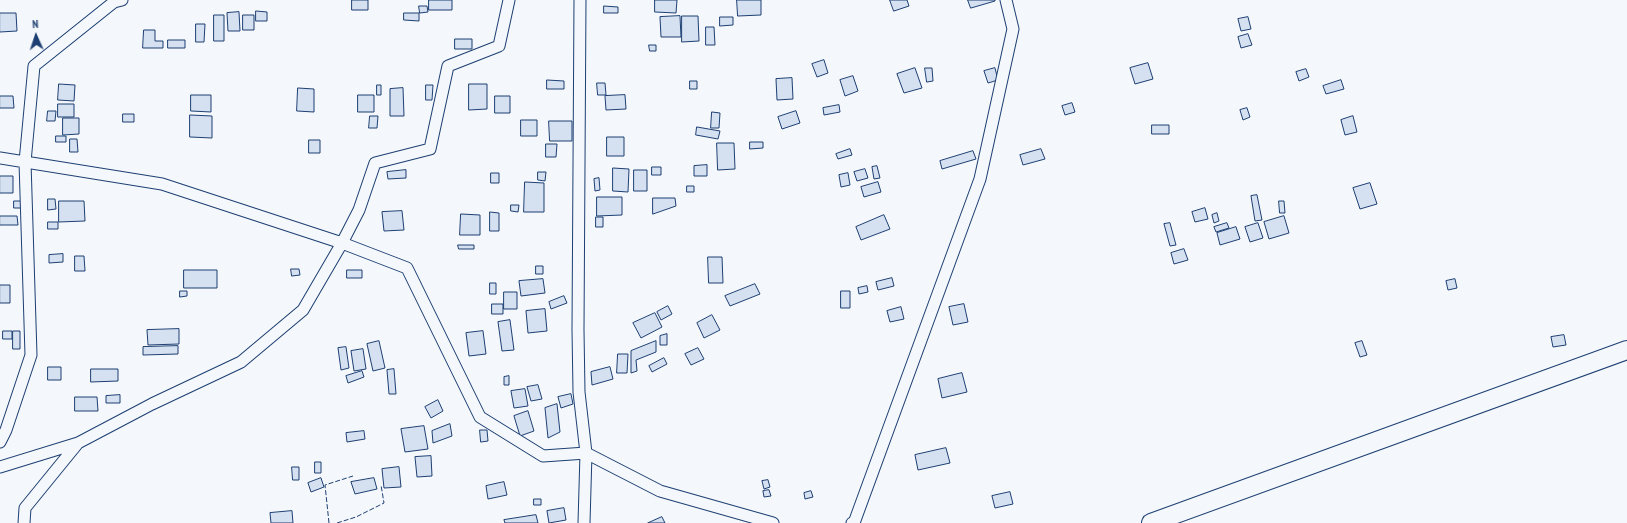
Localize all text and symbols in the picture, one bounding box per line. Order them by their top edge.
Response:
north arrow [16,16,56,56]
text: N [32,17,39,31]

